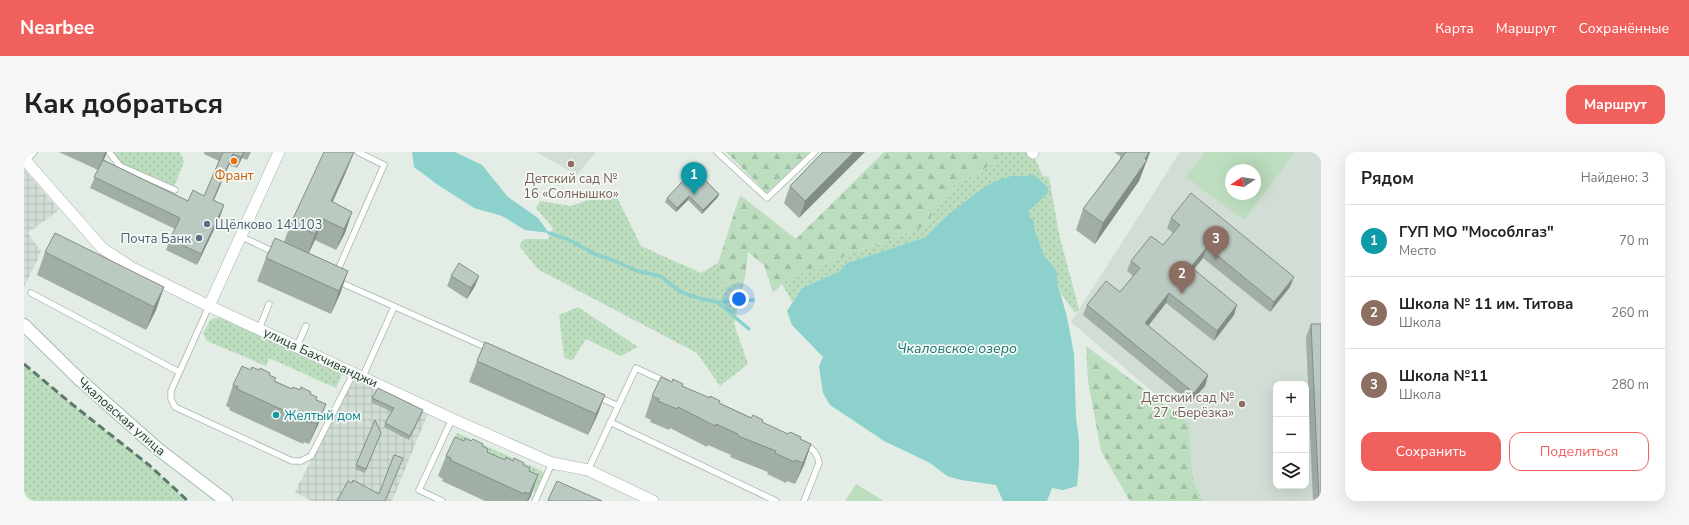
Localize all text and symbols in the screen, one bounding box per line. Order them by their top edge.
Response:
text: Nearbee [20,15,94,41]
text: Карта [1435,19,1474,38]
text: Маршрут [1496,19,1557,38]
text: Сохранённые [1579,19,1669,38]
text: Как добраться [24,85,223,123]
button: Маршрут [1566,85,1665,124]
marker: Франт [229,156,239,166]
marker: Детский сад № 16 «Солнышко» [566,159,576,169]
pin: 1 [681,162,707,195]
north arrow [1225,164,1261,200]
place label: Франт [214,167,254,185]
text: Рядом [1361,167,1414,190]
text: Найдено: 3 [1581,169,1649,187]
place label: Детский сад № 16 «Солнышко» [523,170,619,203]
place label: Щёлково 141103 [215,216,322,234]
marker: Щёлково 141103 [202,219,212,229]
text: ГУП МО "Мособлгаз" [1399,222,1554,242]
pin: 3 [1203,226,1229,259]
place label: Почта Банк [120,230,191,248]
text: 1 [1370,232,1378,250]
text: 70 m [1619,232,1649,250]
marker: Почта Банк [194,233,204,243]
text: Место [1399,242,1436,260]
pin: 2 [1169,261,1195,294]
your location [729,289,749,309]
text: Школа № 11 им. Титова [1399,294,1573,314]
text: 2 [1370,304,1378,322]
text: 260 m [1611,304,1649,322]
text: Школа [1399,314,1441,332]
street label: улица Бахчиванджи [260,324,381,392]
water label: Чкаловское озеро [897,339,1017,358]
text: Школа №11 [1399,366,1488,386]
street label: Чкаловская улица [73,373,169,460]
text: 3 [1370,376,1378,394]
text: 280 m [1611,376,1649,394]
map controls [1273,381,1309,489]
button: + [1273,381,1309,417]
text: Школа [1399,386,1441,404]
place label: Детский сад № 27 «Берёзка» [1141,389,1234,422]
marker: Детский сад № 27 «Берёзка» [1237,399,1247,409]
place label: Желтый дом [284,407,361,425]
marker: Желтый дом [271,410,281,420]
button: − [1273,417,1309,453]
button: Сохранить [1361,432,1501,471]
button: Поделиться [1509,432,1649,471]
button: layers [1273,453,1309,489]

